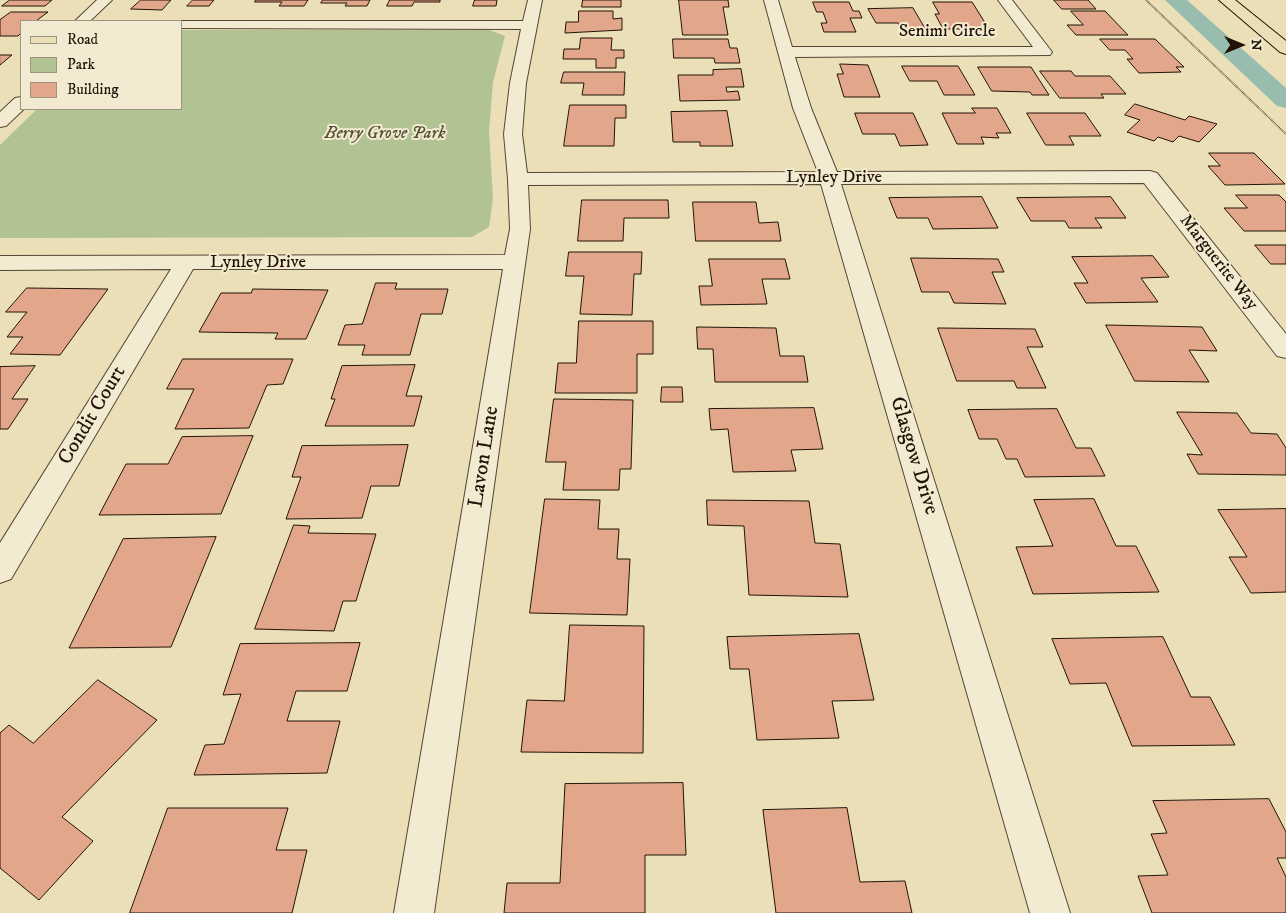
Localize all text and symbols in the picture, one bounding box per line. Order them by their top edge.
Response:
legend [20,20,182,110]
north arrow [1216,20,1266,70]
street label: Senimi Circle [899,21,995,43]
text: Road [67,30,98,49]
text: N [1247,39,1265,51]
text: Park [67,55,95,74]
text: Building [67,80,119,99]
park label: Berry Grove Park [325,123,445,145]
street label: Lynley Drive [786,167,882,189]
street label: Marguerite Way [1174,211,1262,315]
street label: Lynley Drive [210,252,306,274]
street label: Condit Court [54,362,132,470]
street label: Glasgow Drive [883,394,943,518]
street label: Lavon Lane [465,404,505,510]

